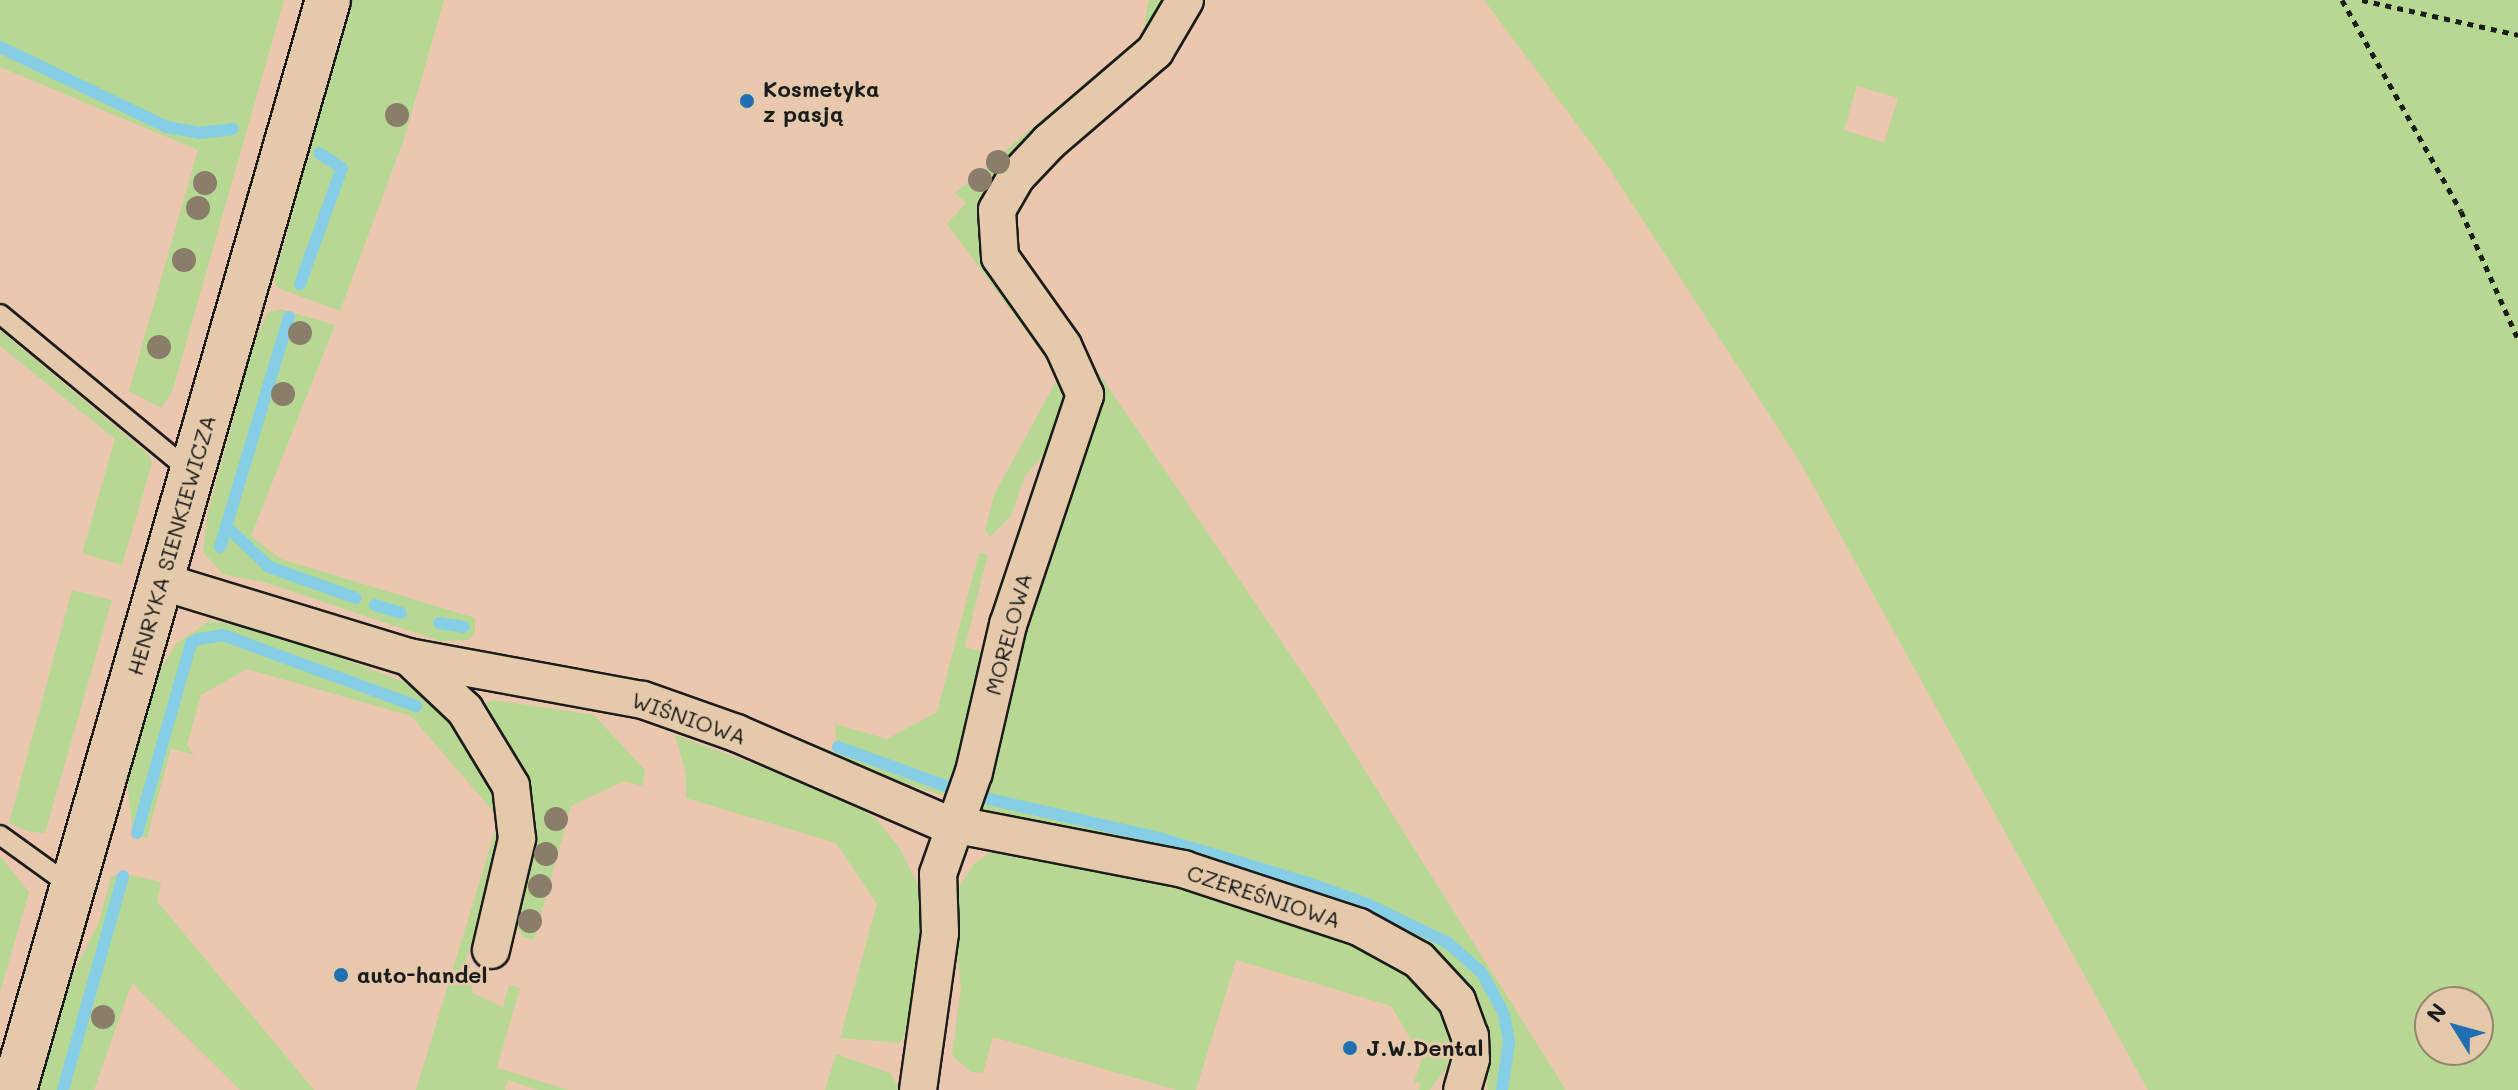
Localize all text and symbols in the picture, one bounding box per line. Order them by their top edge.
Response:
place label: Kosmetyka z pasją [763,75,880,126]
marker: Kosmetyka z pasją [738,92,756,110]
street label: HENRYKA SIENKIEWICZA [121,412,221,678]
street label: MORELOWA [979,570,1037,698]
street label: WIŚNIOWA [628,686,750,750]
street label: CZEREŚNIOWA [1184,859,1344,933]
place label: auto-handel [357,962,487,988]
marker: auto-handel [332,966,350,984]
north arrow [2414,986,2494,1066]
text: N [2419,997,2453,1028]
place label: J.W.Dental [1366,1035,1484,1061]
marker: J.W.Dental [1341,1039,1359,1057]

